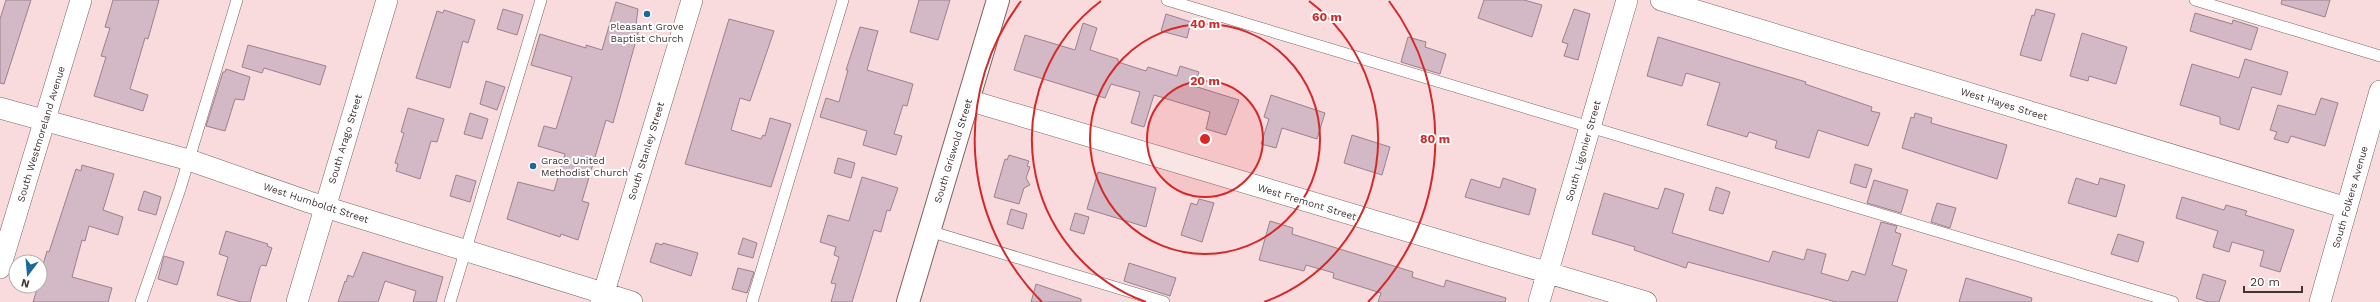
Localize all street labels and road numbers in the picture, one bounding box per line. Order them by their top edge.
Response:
street label: South Westmoreland Avenue [15,65,67,203]
street label: West Hayes Street [1959,86,2050,123]
street label: South Arago Street [326,92,364,185]
street label: South Griswold Street [932,97,974,204]
street label: South Ligonier Street [1563,99,1603,203]
street label: South Stanley Street [626,100,666,201]
street label: South Folkers Avenue [2330,144,2370,249]
street label: West Humboldt Street [262,181,371,226]
street label: West Fremont Street [1256,182,1358,223]

